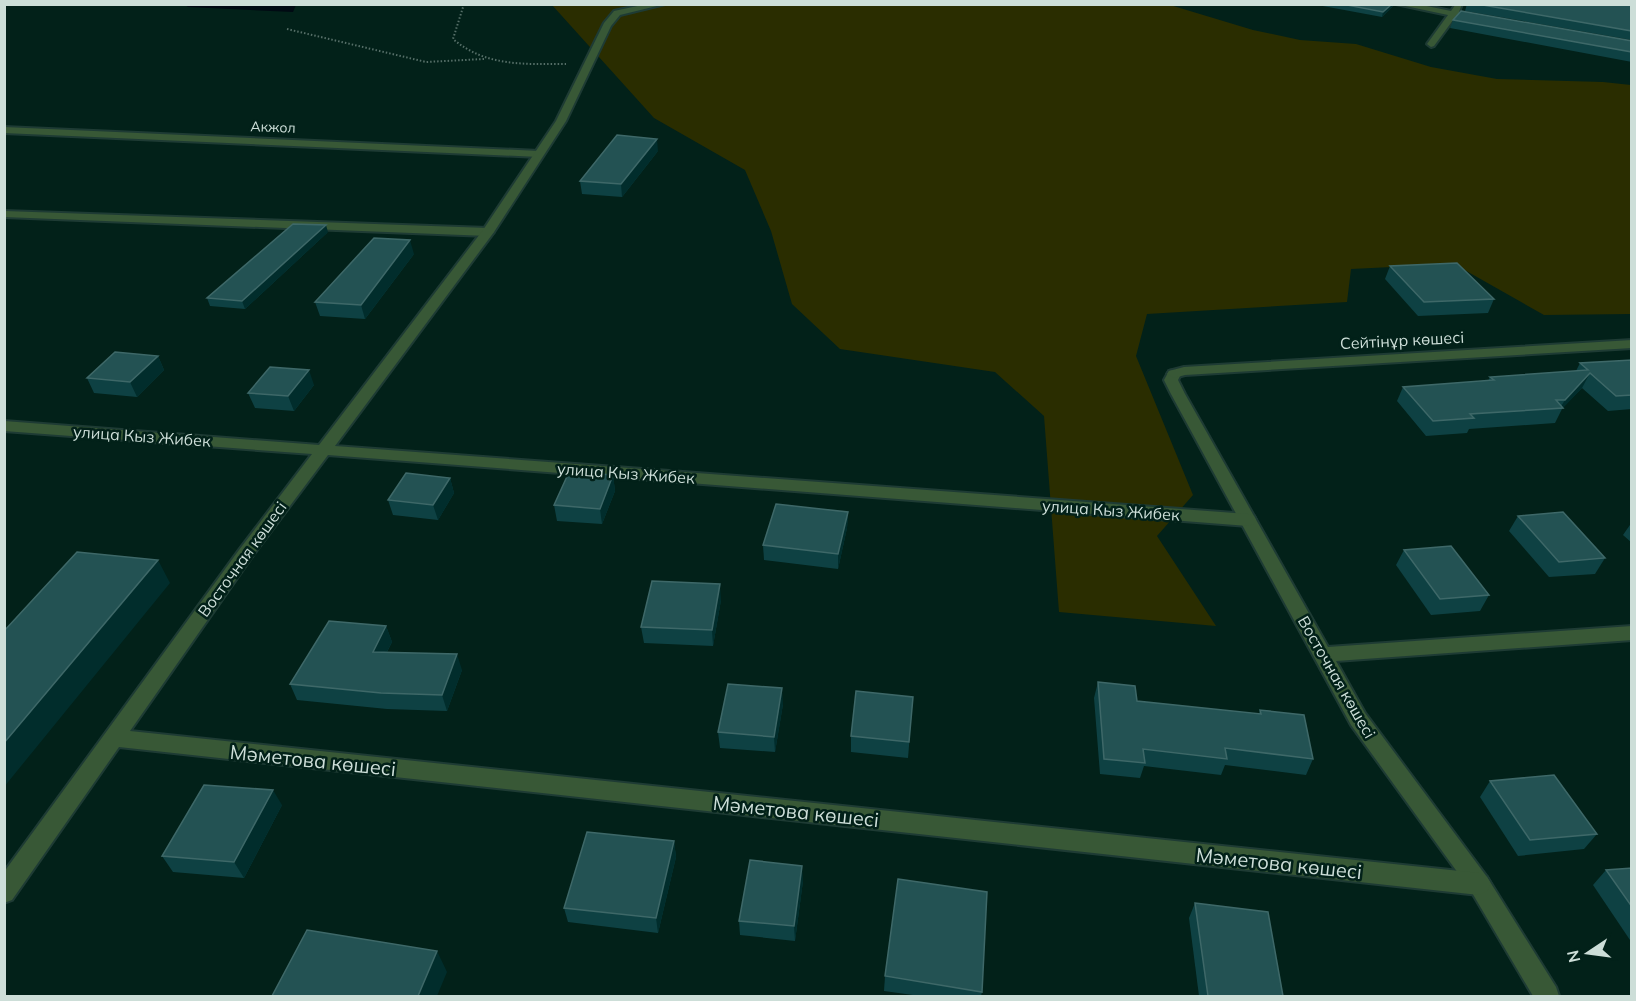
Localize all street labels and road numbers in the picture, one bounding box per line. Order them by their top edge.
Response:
street label: Акжол [250,117,296,137]
street label: Сейтінұр көшесі [1339,327,1465,353]
street label: улица Кыз Жибек [73,421,212,451]
street label: улица Кыз Жибек [557,458,696,488]
street label: улица Кыз Жибек [1042,495,1181,525]
street label: Восточная көшесі [193,497,291,621]
street label: Восточная көшесі [1294,612,1380,742]
street label: Мәметова көшесі [229,739,397,781]
street label: Мәметова көшесі [712,790,880,832]
street label: Мәметова көшесі [1195,842,1363,884]

